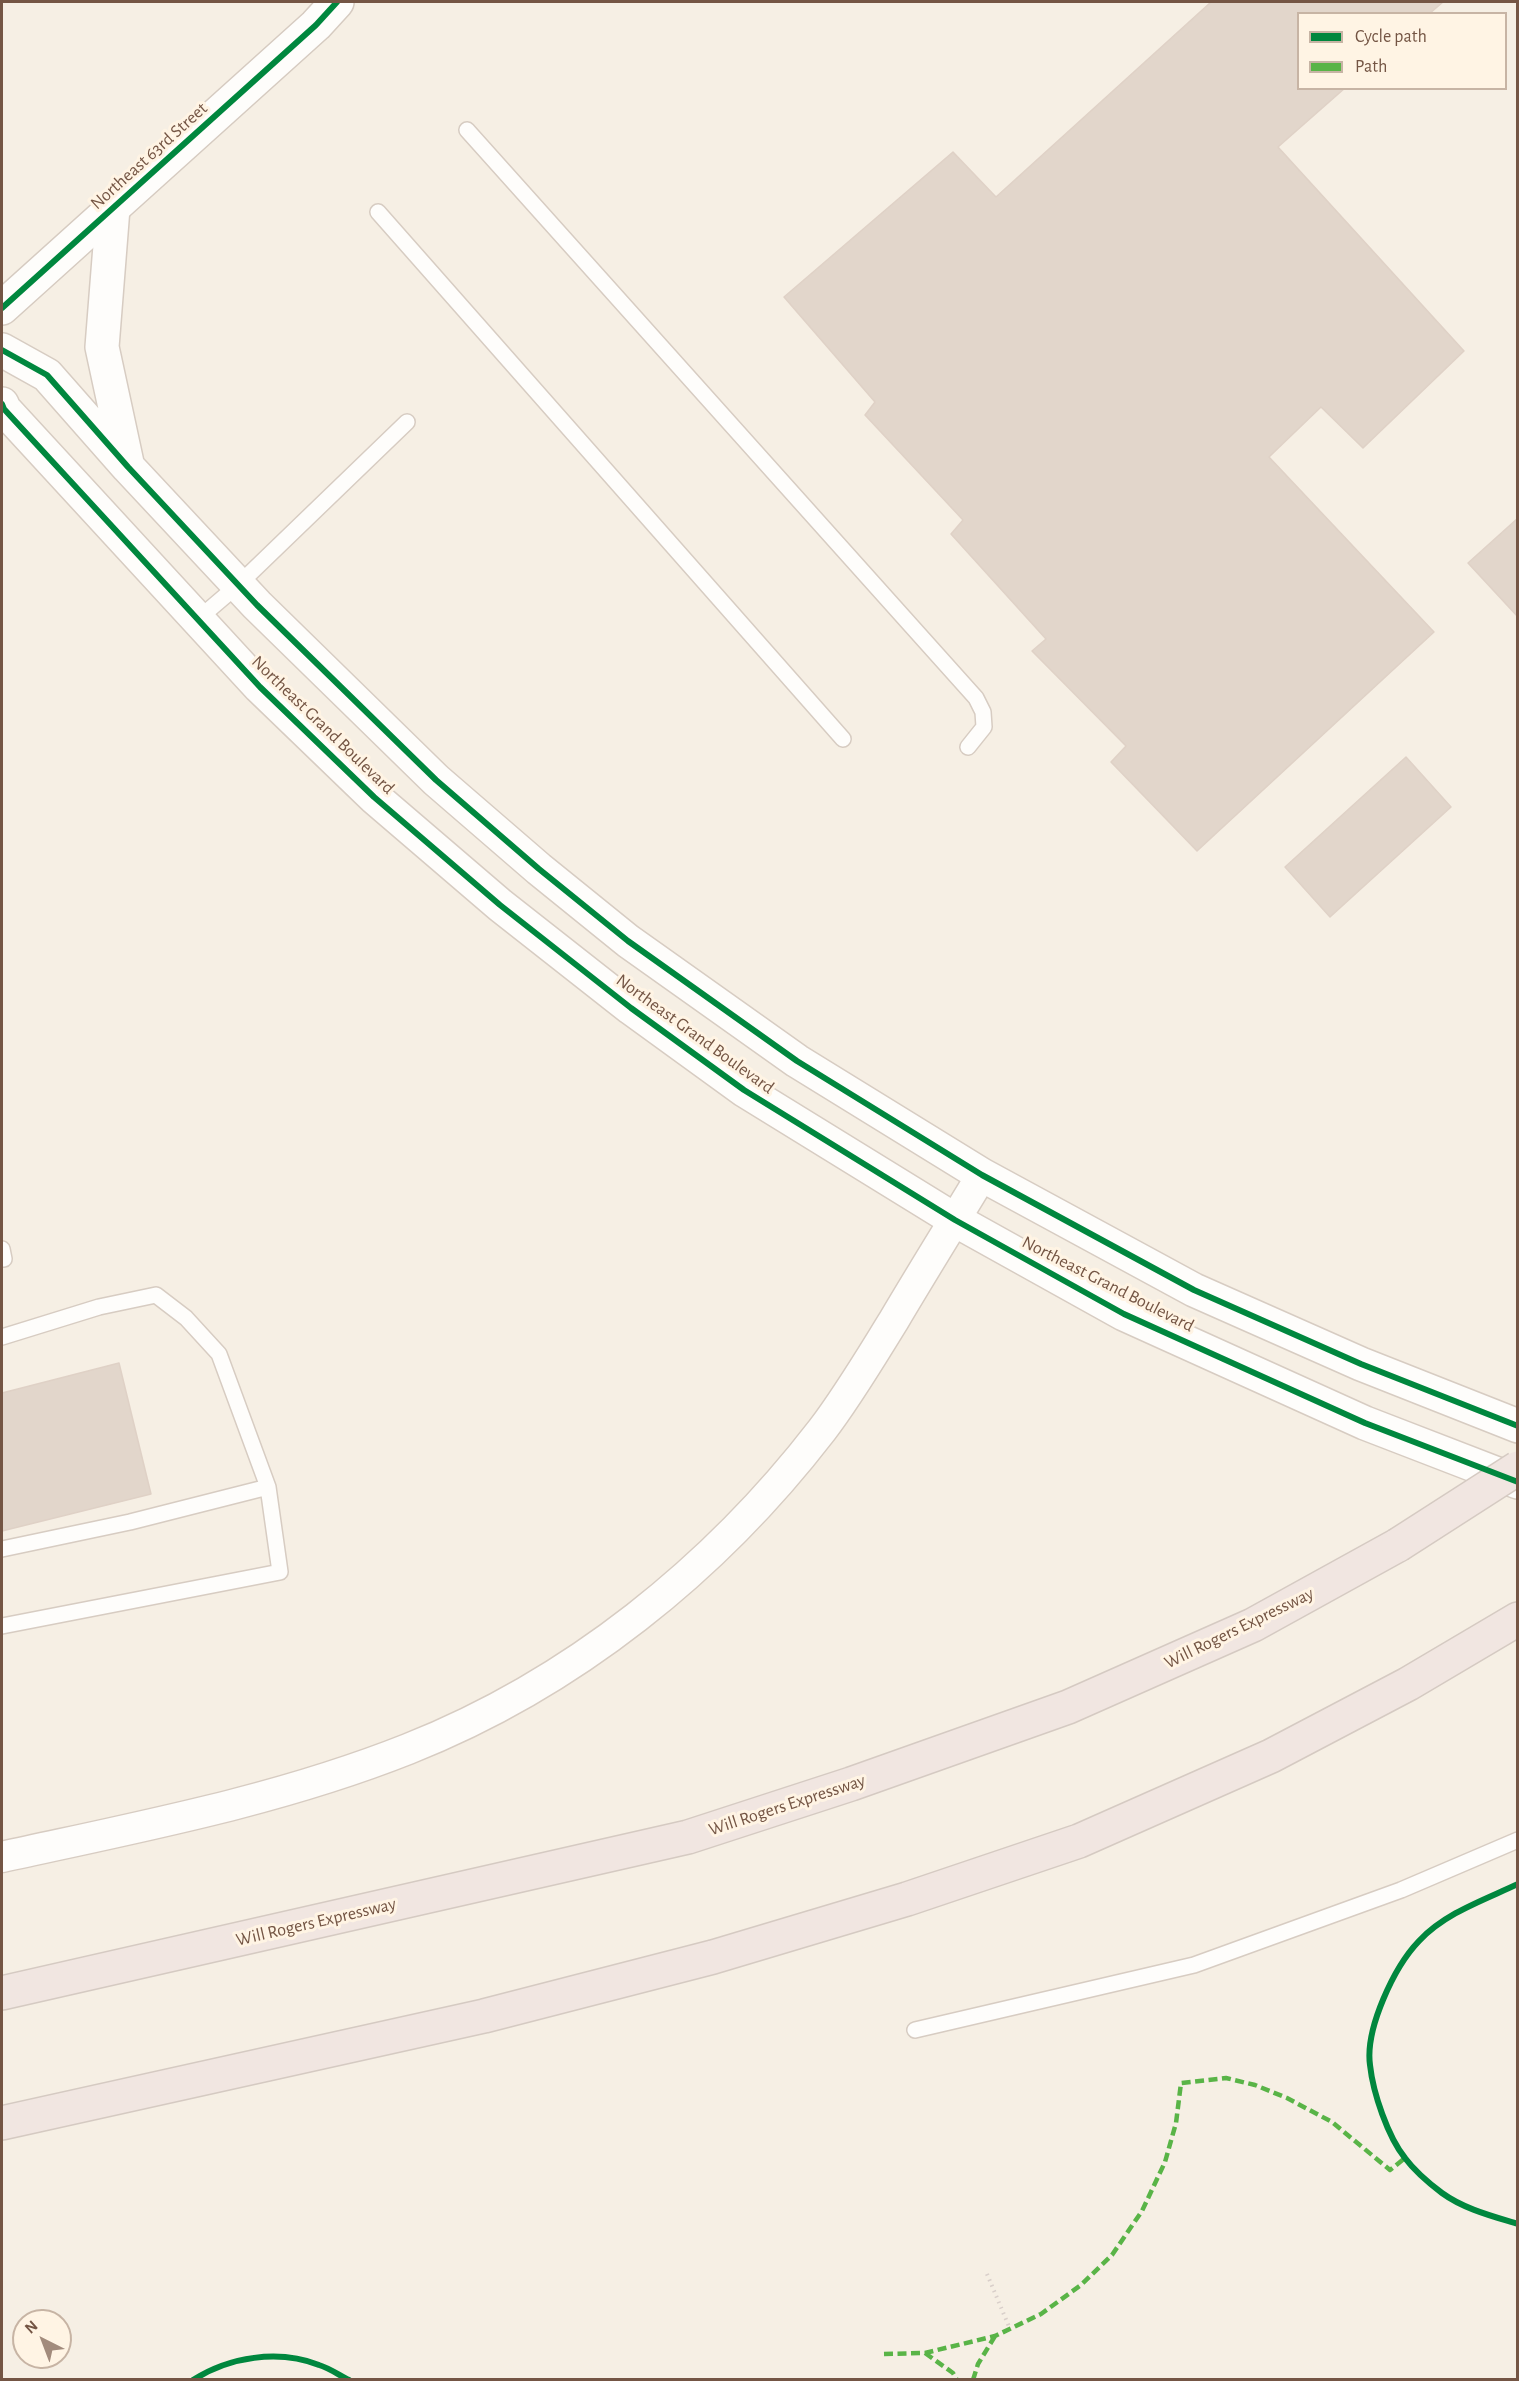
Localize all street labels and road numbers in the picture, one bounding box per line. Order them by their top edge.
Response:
street label: Northeast 63rd Street [86,98,212,214]
street label: Northeast Grand Boulevard [247,651,399,799]
street label: Northeast Grand Boulevard [612,969,778,1099]
street label: Northeast Grand Boulevard [1018,1231,1198,1337]
street label: Will Rogers Expressway [1161,1582,1317,1674]
street label: Will Rogers Expressway [706,1769,868,1841]
street label: Will Rogers Expressway [234,1893,398,1951]

